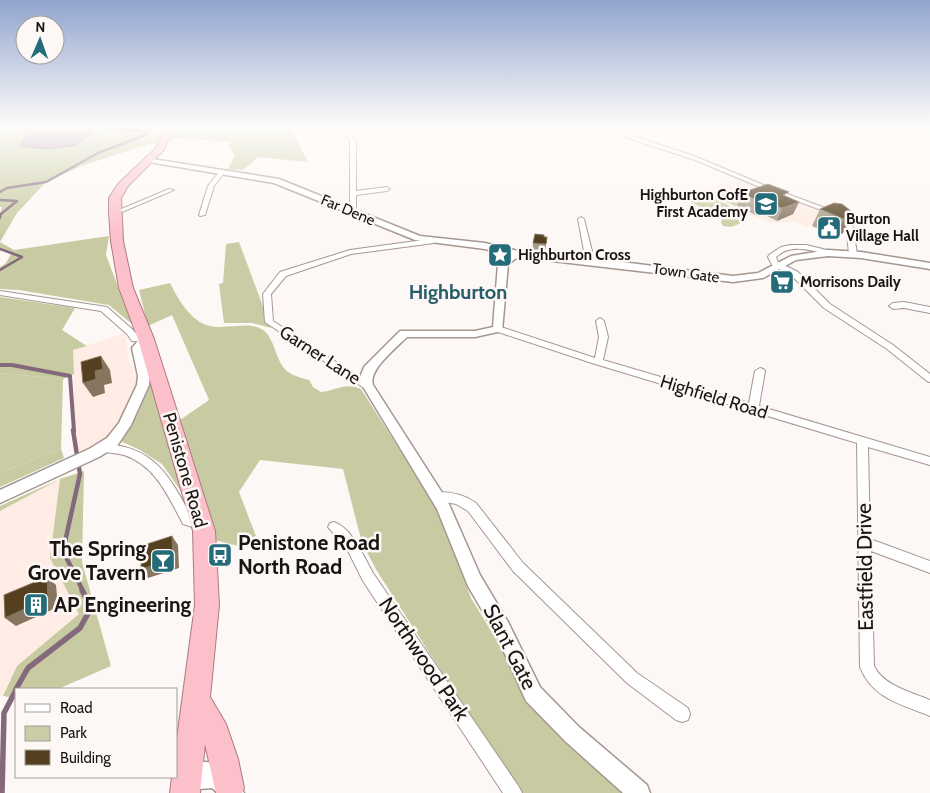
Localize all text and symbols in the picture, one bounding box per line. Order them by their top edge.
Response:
north arrow [15,15,65,65]
text: N [35,18,46,36]
place label: Highburton CofE First Academy [640,186,749,221]
street label: Far Dene [318,191,378,230]
school or university icon: Highburton CofE First Academy [753,191,779,217]
place label: Burton Village Hall [846,210,919,245]
public building icon: Burton Village Hall [816,215,842,241]
place icon: Highburton Cross [487,242,513,268]
place label: Highburton Cross [518,246,631,264]
street label: Town Gate [651,259,721,287]
supermarket icon: Morrisons Daily [769,269,795,295]
place label: Morrisons Daily [800,273,902,291]
district label: Highburton [409,280,507,304]
street label: Garner Lane [275,321,365,389]
street label: Highfield Road [658,370,770,424]
street label: Penistone Road [158,410,212,530]
street label: Eastfield Drive [851,503,878,631]
place label: Penistone Road North Road [238,530,380,579]
place label: The Spring Grove Tavern [28,536,146,585]
bus stop icon: Penistone Road North Road [207,542,233,568]
bar icon: The Spring Grove Tavern [150,548,176,574]
building icon: AP Engineering [23,592,49,618]
place label: AP Engineering [54,592,192,617]
street label: Northwood Park [374,592,475,726]
street label: Slant Gate [478,600,543,694]
legend [15,688,178,778]
text: Road [60,699,93,717]
text: Park [60,724,87,742]
text: Building [60,749,111,767]

